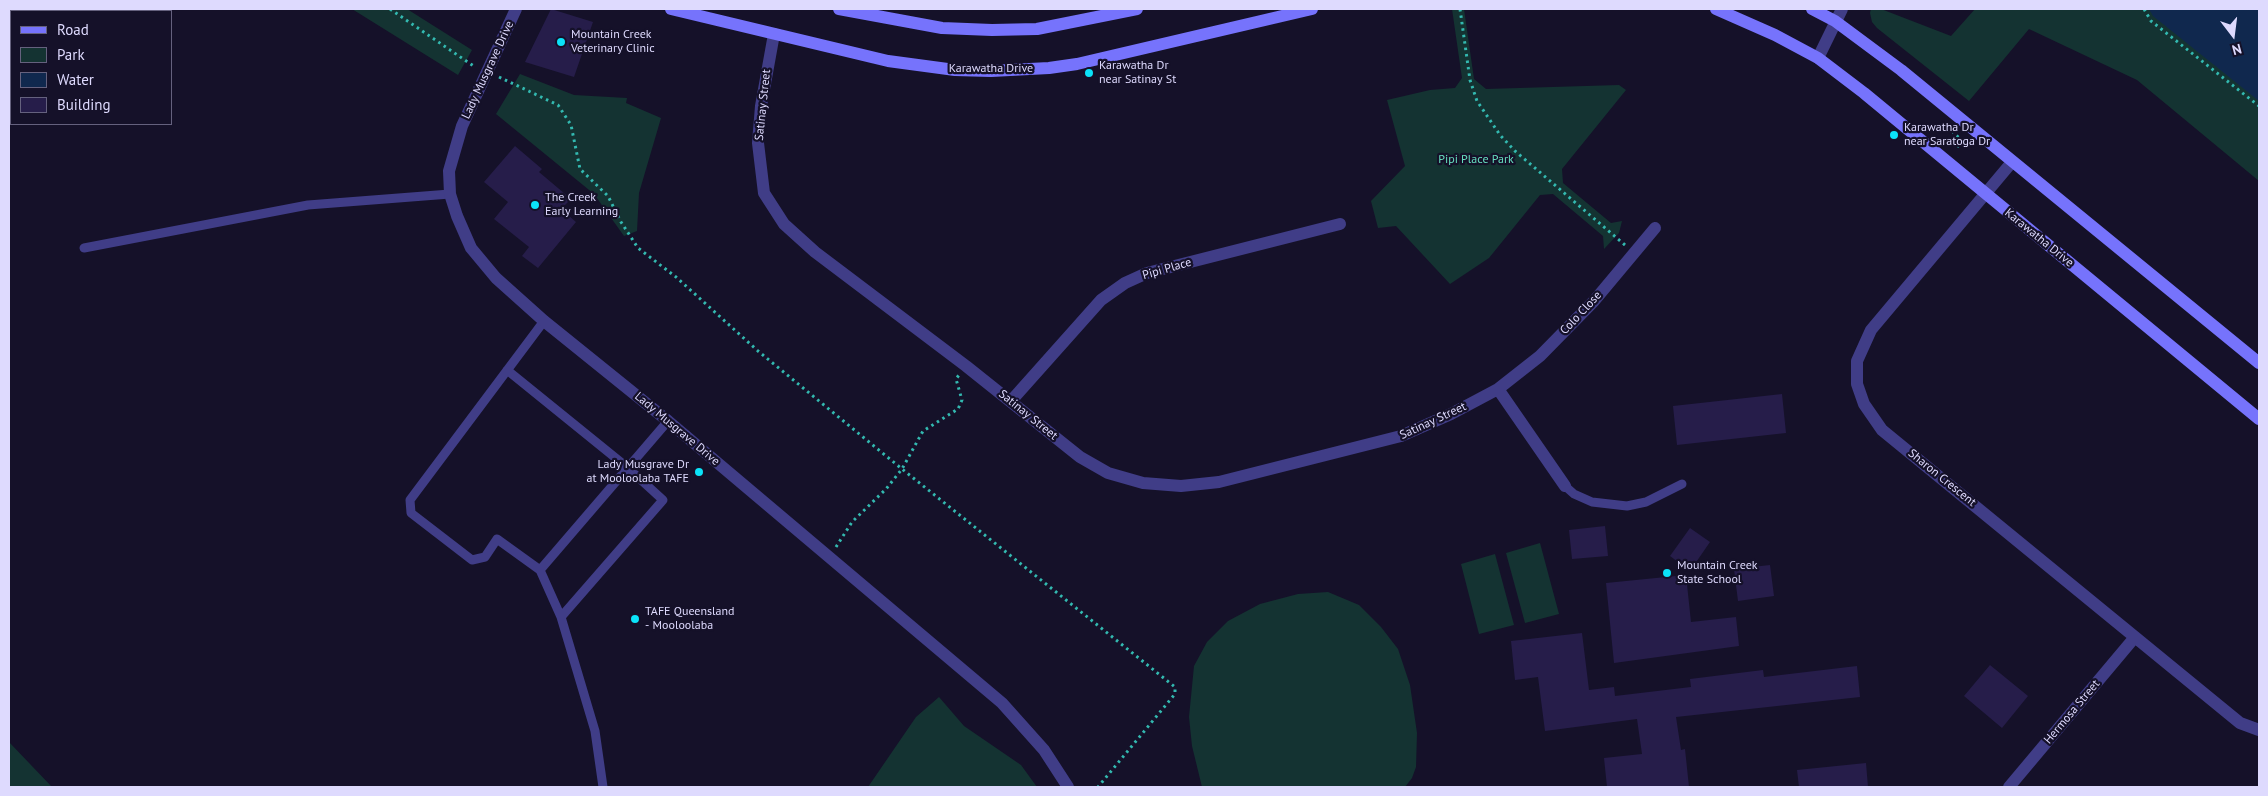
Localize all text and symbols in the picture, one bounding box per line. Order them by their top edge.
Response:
legend [10,10,172,125]
north arrow [2208,10,2258,60]
street label: Lady Musgrave Drive [459,19,517,121]
text: Road [57,20,89,39]
place label: Mountain Creek Veterinary Clinic [571,28,655,56]
marker: Mountain Creek Veterinary Clinic [555,36,567,48]
text: N [2230,40,2244,59]
text: Park [57,45,85,64]
place label: Karawatha Dr near Satinay St [1099,59,1176,87]
street label: Karawatha Drive [949,62,1033,76]
marker: Karawatha Dr near Satinay St [1083,67,1095,79]
street label: Satinay Street [752,69,774,141]
text: Water [57,70,94,89]
text: Building [57,95,111,114]
place label: Karawatha Dr near Saratoga Dr [1904,121,1990,149]
marker: Karawatha Dr near Saratoga Dr [1888,129,1900,141]
park label: Pipi Place Park [1438,153,1514,167]
place label: The Creek Early Learning [545,191,618,219]
marker: The Creek Early Learning [529,199,541,211]
street label: Karawatha Drive [2002,206,2076,270]
street label: Pipi Place [1141,255,1193,283]
street label: Colo Close [1557,288,1605,338]
street label: Satinay Street [996,387,1060,443]
street label: Lady Musgrave Drive [632,389,722,469]
street label: Satinay Street [1398,399,1468,443]
street label: Sharon Crescent [1905,446,1979,510]
place label: Lady Musgrave Dr at Mooloolaba TAFE [586,458,689,486]
marker: Lady Musgrave Dr at Mooloolaba TAFE [693,466,705,478]
place label: Mountain Creek State School [1677,559,1757,587]
marker: Mountain Creek State School [1661,567,1673,579]
place label: TAFE Queensland - Mooloolaba [645,605,735,633]
marker: TAFE Queensland - Mooloolaba [629,613,641,625]
street label: Hermosa Street [2041,677,2103,747]

